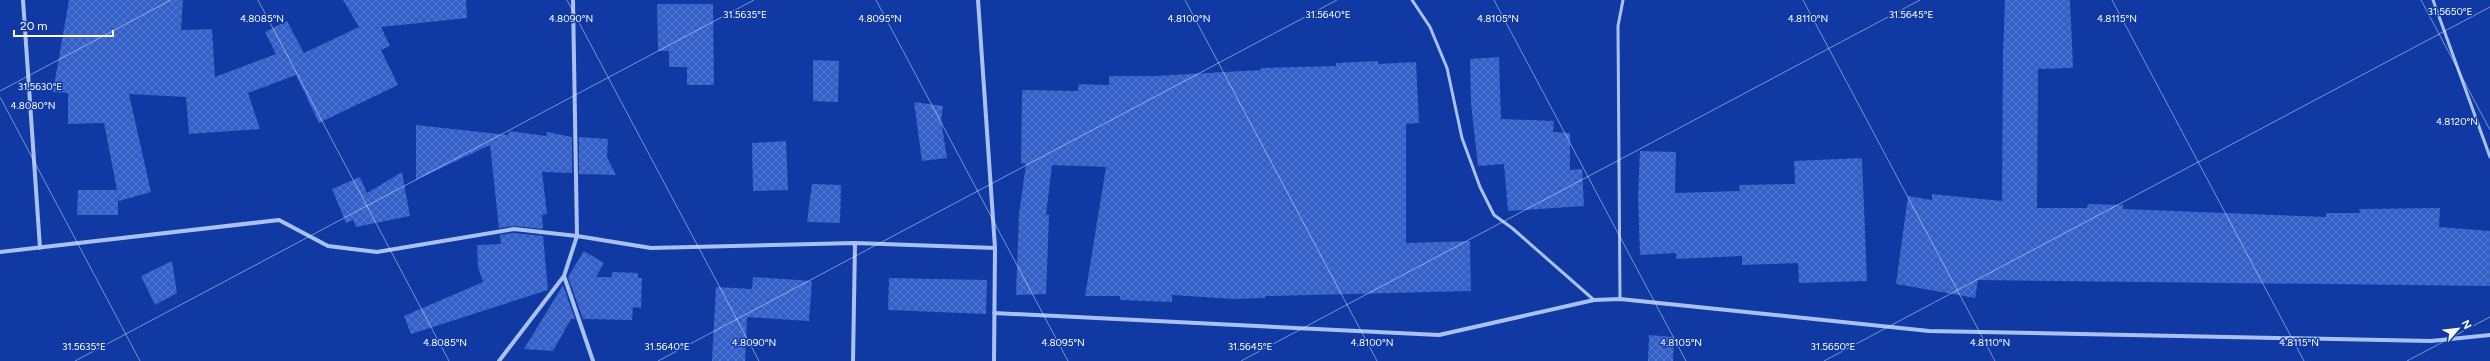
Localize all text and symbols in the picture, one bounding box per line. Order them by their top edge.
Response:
text: 31.5650°E [2428,5,2472,18]
text: 31.5635°E [723,8,767,21]
text: 31.5640°E [1305,8,1351,21]
text: 31.5645°E [1889,8,1933,21]
scale bar [14,12,113,38]
text: 4.8085°N [240,12,284,25]
text: 4.8090°N [549,12,593,25]
text: 4.8095°N [858,12,902,25]
text: 4.8100°N [1168,12,1210,25]
text: 4.8105°N [1477,12,1519,25]
text: 4.8110°N [1788,12,1828,25]
text: 4.8115°N [2097,12,2137,25]
text: 20 m [20,19,48,33]
text: 31.5630°E [18,80,62,93]
text: 4.8080°N [11,99,55,112]
text: 4.8120°N [2436,115,2478,128]
north arrow [2438,309,2478,349]
text: N [2459,318,2474,331]
text: 4.8085°N [423,336,467,349]
text: 4.8090°N [732,336,776,349]
text: 4.8095°N [1041,336,1085,349]
text: 4.8100°N [1351,336,1393,349]
text: 4.8105°N [1660,336,1702,349]
text: 4.8110°N [1970,336,2010,349]
text: 4.8115°N [2279,336,2319,349]
text: 31.5635°E [62,340,106,353]
text: 31.5640°E [644,340,690,353]
text: 31.5645°E [1228,340,1272,353]
text: 31.5650°E [1811,340,1855,353]

